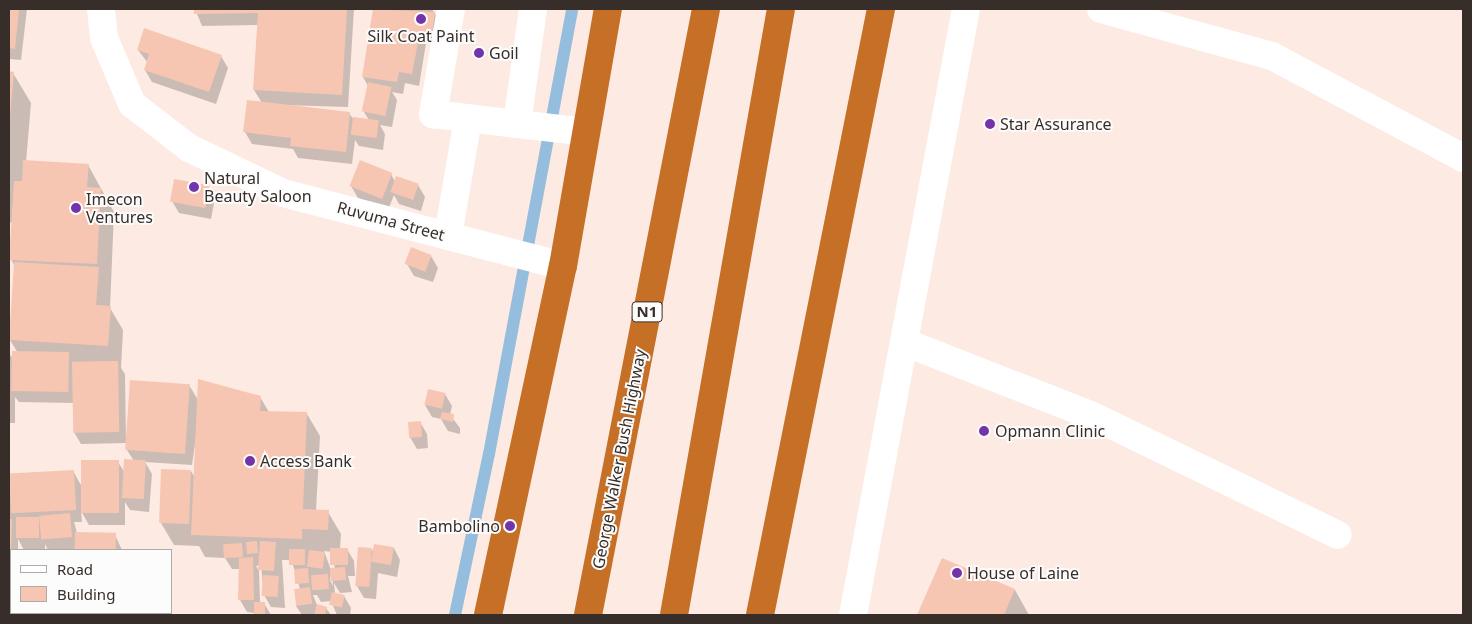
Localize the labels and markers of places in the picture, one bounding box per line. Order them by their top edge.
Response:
marker: Silk Coat Paint [415,13,427,25]
place label: Silk Coat Paint [368,26,474,46]
place label: Goil [489,43,519,63]
marker: Goil [473,47,485,59]
place label: Star Assurance [1000,114,1112,134]
marker: Star Assurance [984,118,996,130]
place label: Natural Beauty Saloon [204,168,312,206]
marker: Natural Beauty Saloon [188,181,200,193]
place label: Imecon Ventures [86,189,153,227]
marker: Imecon Ventures [70,202,82,214]
place label: Opmann Clinic [995,421,1105,441]
marker: Opmann Clinic [977,424,991,438]
place label: Access Bank [260,451,352,471]
marker: Access Bank [244,455,256,467]
place label: Bambolino [418,516,500,536]
marker: Bambolino [504,520,516,532]
place label: House of Laine [967,563,1079,583]
marker: House of Laine [951,567,963,579]

